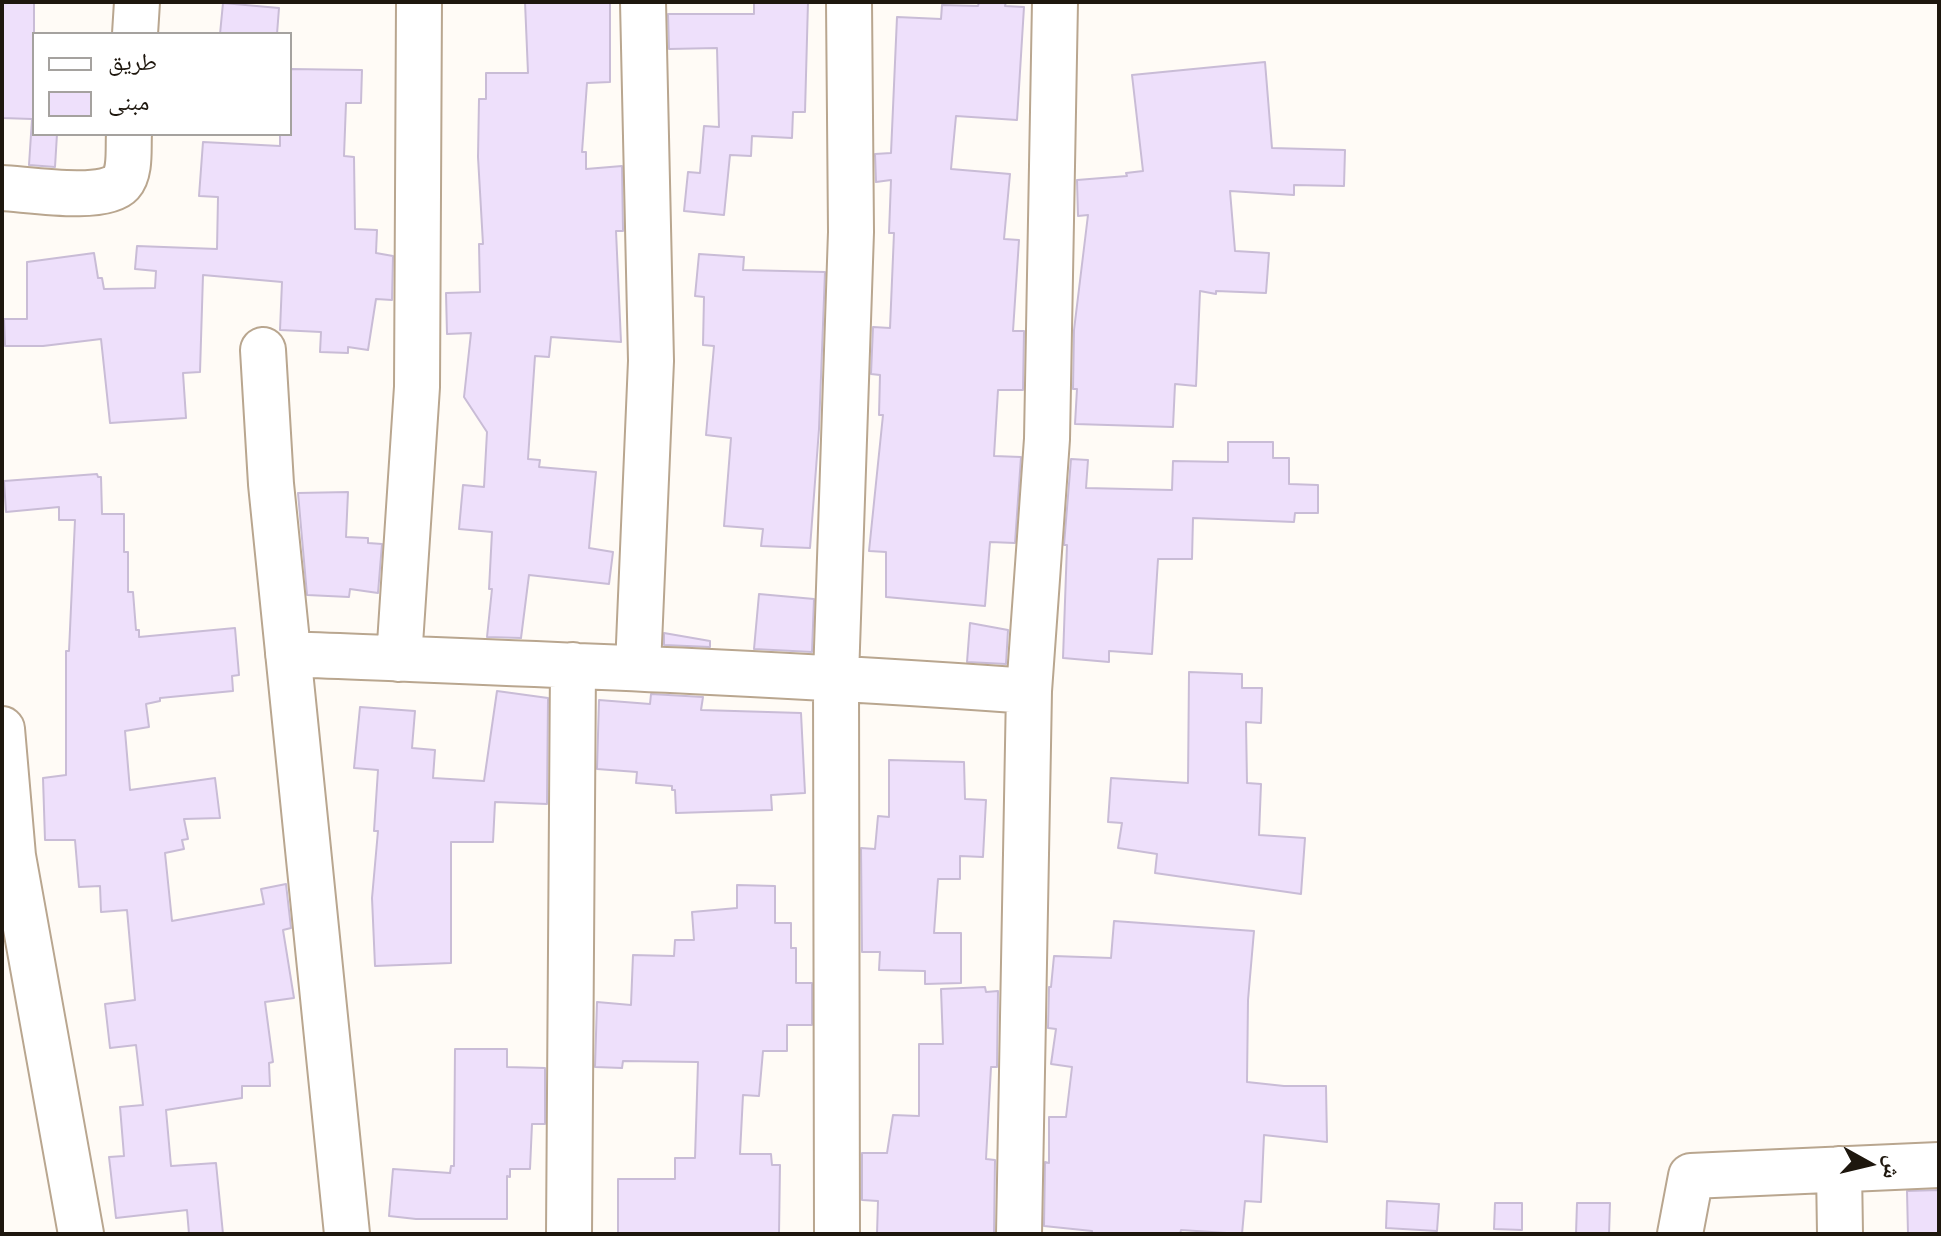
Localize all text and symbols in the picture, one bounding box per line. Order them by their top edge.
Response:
legend [32,32,292,136]
text: طريق [108,45,157,77]
text: مبنى [108,85,149,117]
north arrow [1829,1124,1909,1204]
text: ش [1876,1154,1909,1181]

